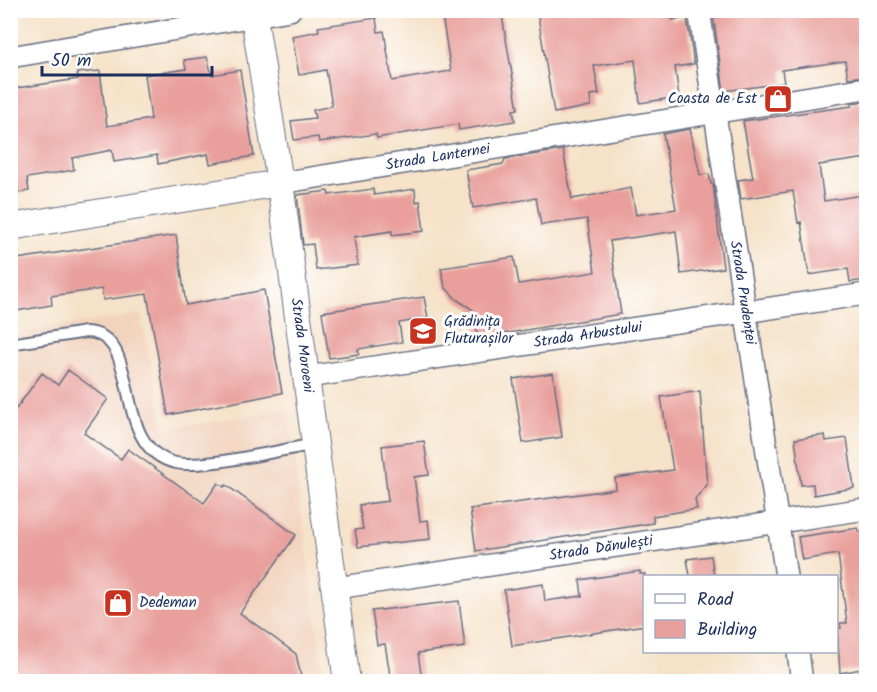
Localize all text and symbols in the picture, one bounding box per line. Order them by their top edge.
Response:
scale bar [42,39,212,77]
text: 50 m [51,47,91,76]
shop icon: Coasta de Est [762,83,794,115]
place label: Coasta de Est [668,87,757,111]
street label: Strada Lanternei [384,137,493,178]
street label: Strada Prudenței [723,239,762,348]
street label: Strada Moroeni [284,297,320,396]
place label: Grădinița Fluturașilor [444,310,514,351]
school or university icon: Grădinița Fluturașilor [407,315,439,347]
street label: Strada Arbustului [532,315,645,355]
street label: Strada Dănulești [548,529,656,568]
legend [643,575,838,653]
text: Road [697,586,734,615]
shop icon: Dedeman [102,587,134,619]
place label: Dedeman [139,591,197,615]
text: Building [697,616,757,645]

